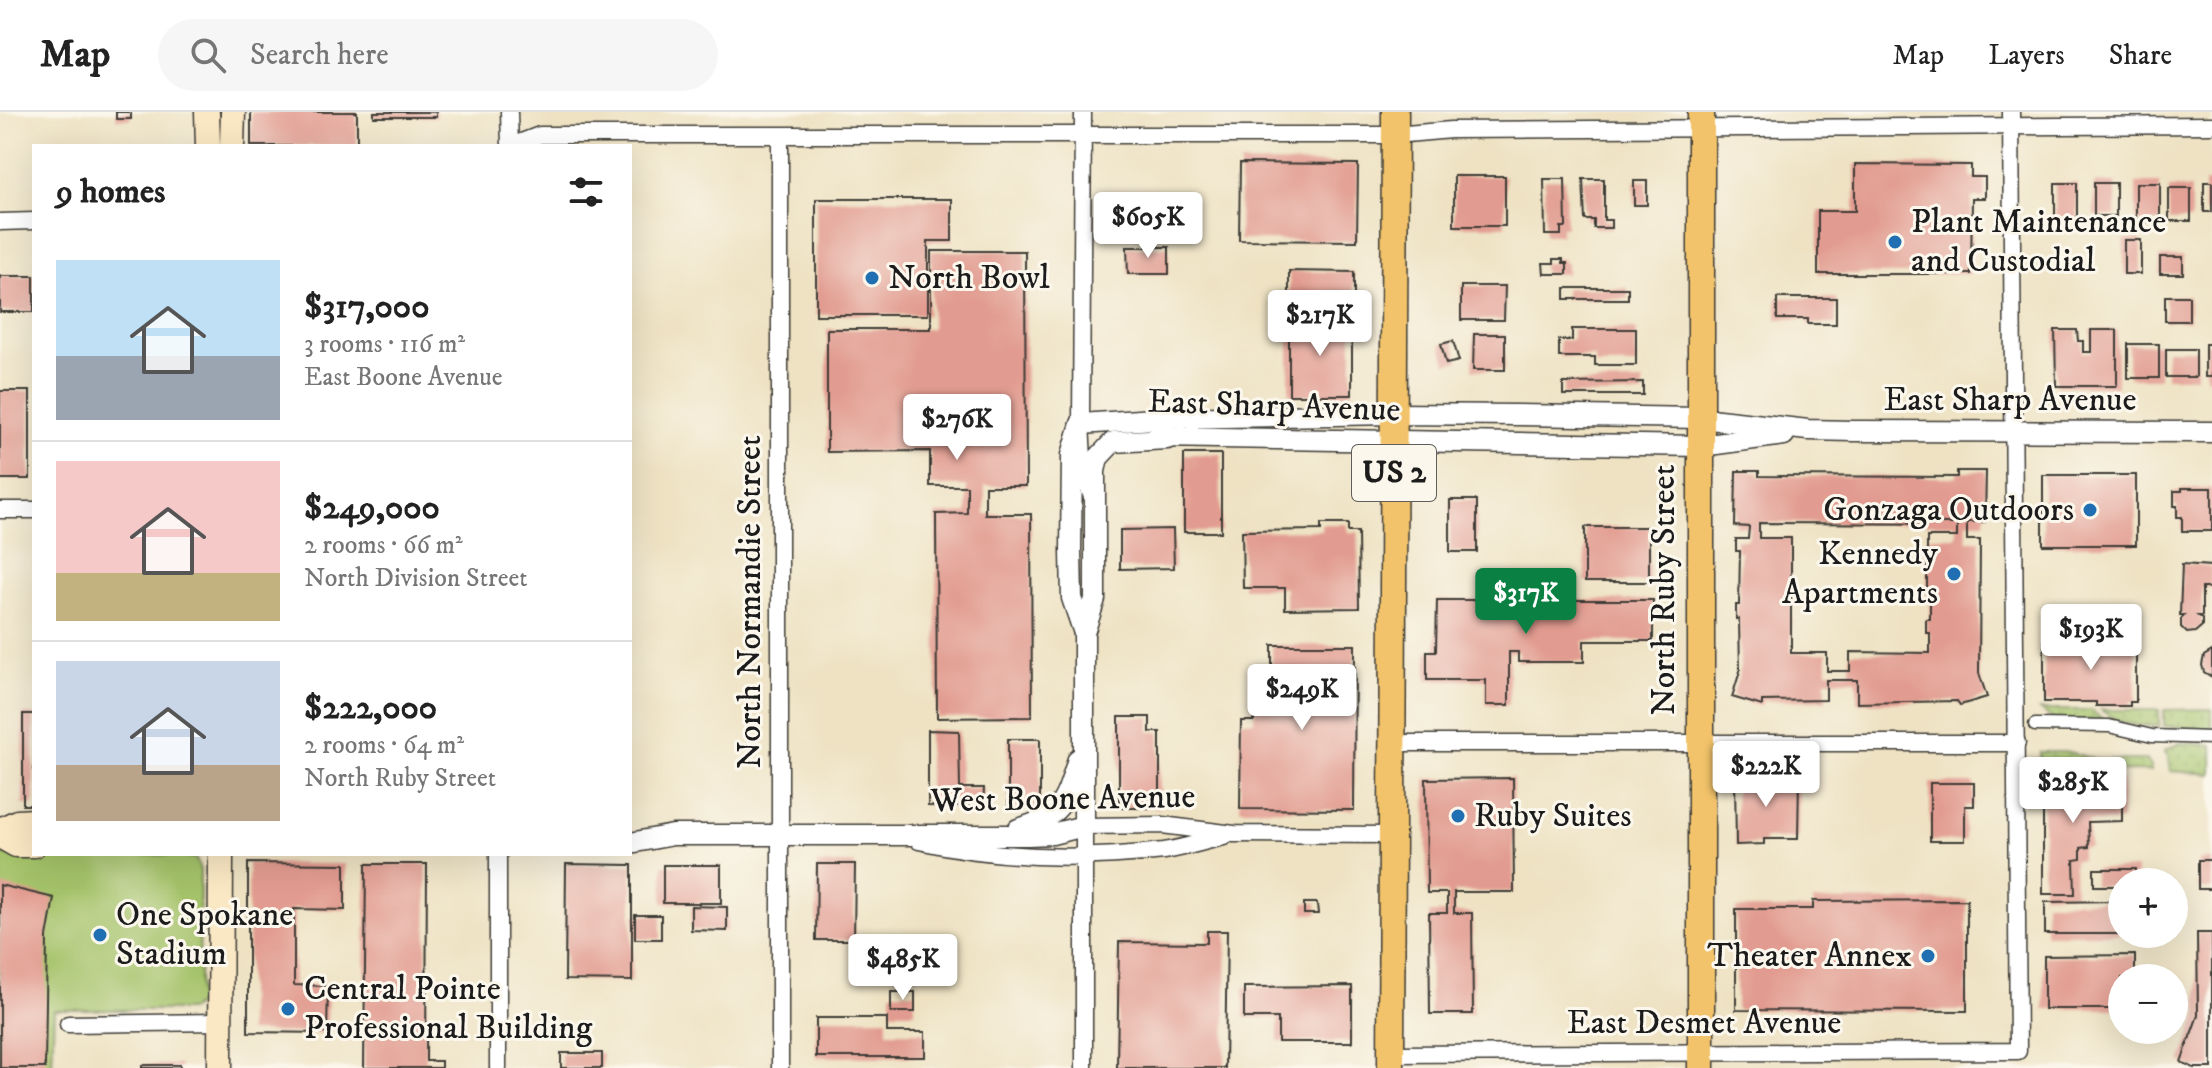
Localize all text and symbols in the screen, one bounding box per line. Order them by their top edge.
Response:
search box [158,19,718,91]
text: Map [40,31,110,79]
icon: search [186,33,230,77]
text: Search here [250,37,389,74]
text: Map [1893,38,1944,73]
text: Layers [1988,38,2065,73]
text: Share [2109,38,2172,73]
icon: filters [564,170,608,214]
text: 9 homes [56,171,165,213]
pin: $605K [1092,192,1204,260]
text: $605K [1112,201,1184,234]
place label: Plant Maintenance and Custodial [1911,201,2166,282]
marker: Plant Maintenance and Custodial [1886,233,1904,251]
place label: North Bowl [888,257,1050,299]
marker: North Bowl [863,269,881,287]
text: $317,000 [304,286,429,328]
pin: $217K [1264,290,1376,358]
icon: home [120,292,216,388]
text: $217K [1286,299,1354,332]
text: 3 rooms · 116 m² [304,328,465,361]
text: East Boone Avenue [304,361,503,394]
street label: East Sharp Avenue [1883,379,2137,421]
street label: East Sharp Avenue [1147,381,1401,431]
pin: $276K [901,394,1013,462]
text: $276K [921,403,993,436]
street label: North Normandie Street [729,435,771,769]
road number: US 2 [1352,445,1436,501]
street label: North Ruby Street [1643,464,1685,716]
text: $249,000 [304,487,440,529]
place label: Gonzaga Outdoors [1823,489,2074,531]
icon: home [120,493,216,589]
marker: Gonzaga Outdoors [2081,501,2099,519]
text: 2 rooms · 66 m² [304,529,463,562]
place label: Kennedy Apartments [1782,533,1939,614]
text: North Division Street [304,562,528,595]
marker: Kennedy Apartments [1945,565,1963,583]
pin: $317K [1470,568,1582,636]
text: $317K [1493,577,1559,610]
pin: $193K [2035,604,2147,672]
text: $193K [2059,613,2123,646]
pin: $249K [1246,664,1358,732]
text: $249K [1265,673,1339,706]
text: $222,000 [304,687,437,729]
icon: home [120,693,216,789]
text: 2 rooms · 64 m² [304,729,464,762]
pin: $222K [1710,741,1822,809]
text: $222K [1731,750,1801,783]
pin: $285K [2017,757,2129,825]
text: North Ruby Street [304,762,496,795]
text: $285K [2037,766,2109,799]
street label: West Boone Avenue [929,776,1196,822]
place label: Ruby Suites [1474,795,1632,837]
marker: Ruby Suites [1449,807,1467,825]
map controls [2108,868,2188,1044]
button: + [2108,868,2188,948]
place label: One Spokane Stadium [116,894,293,975]
marker: One Spokane Stadium [91,926,109,944]
pin: $485K [847,934,959,1002]
place label: Theater Annex [1707,935,1912,977]
text: $485K [866,943,940,976]
marker: Theater Annex [1919,947,1937,965]
button: − [2108,964,2188,1044]
place label: Central Pointe Professional Building [304,968,593,1049]
marker: Central Pointe Professional Building [279,1000,297,1018]
street label: East Desmet Avenue [1567,1002,1841,1044]

